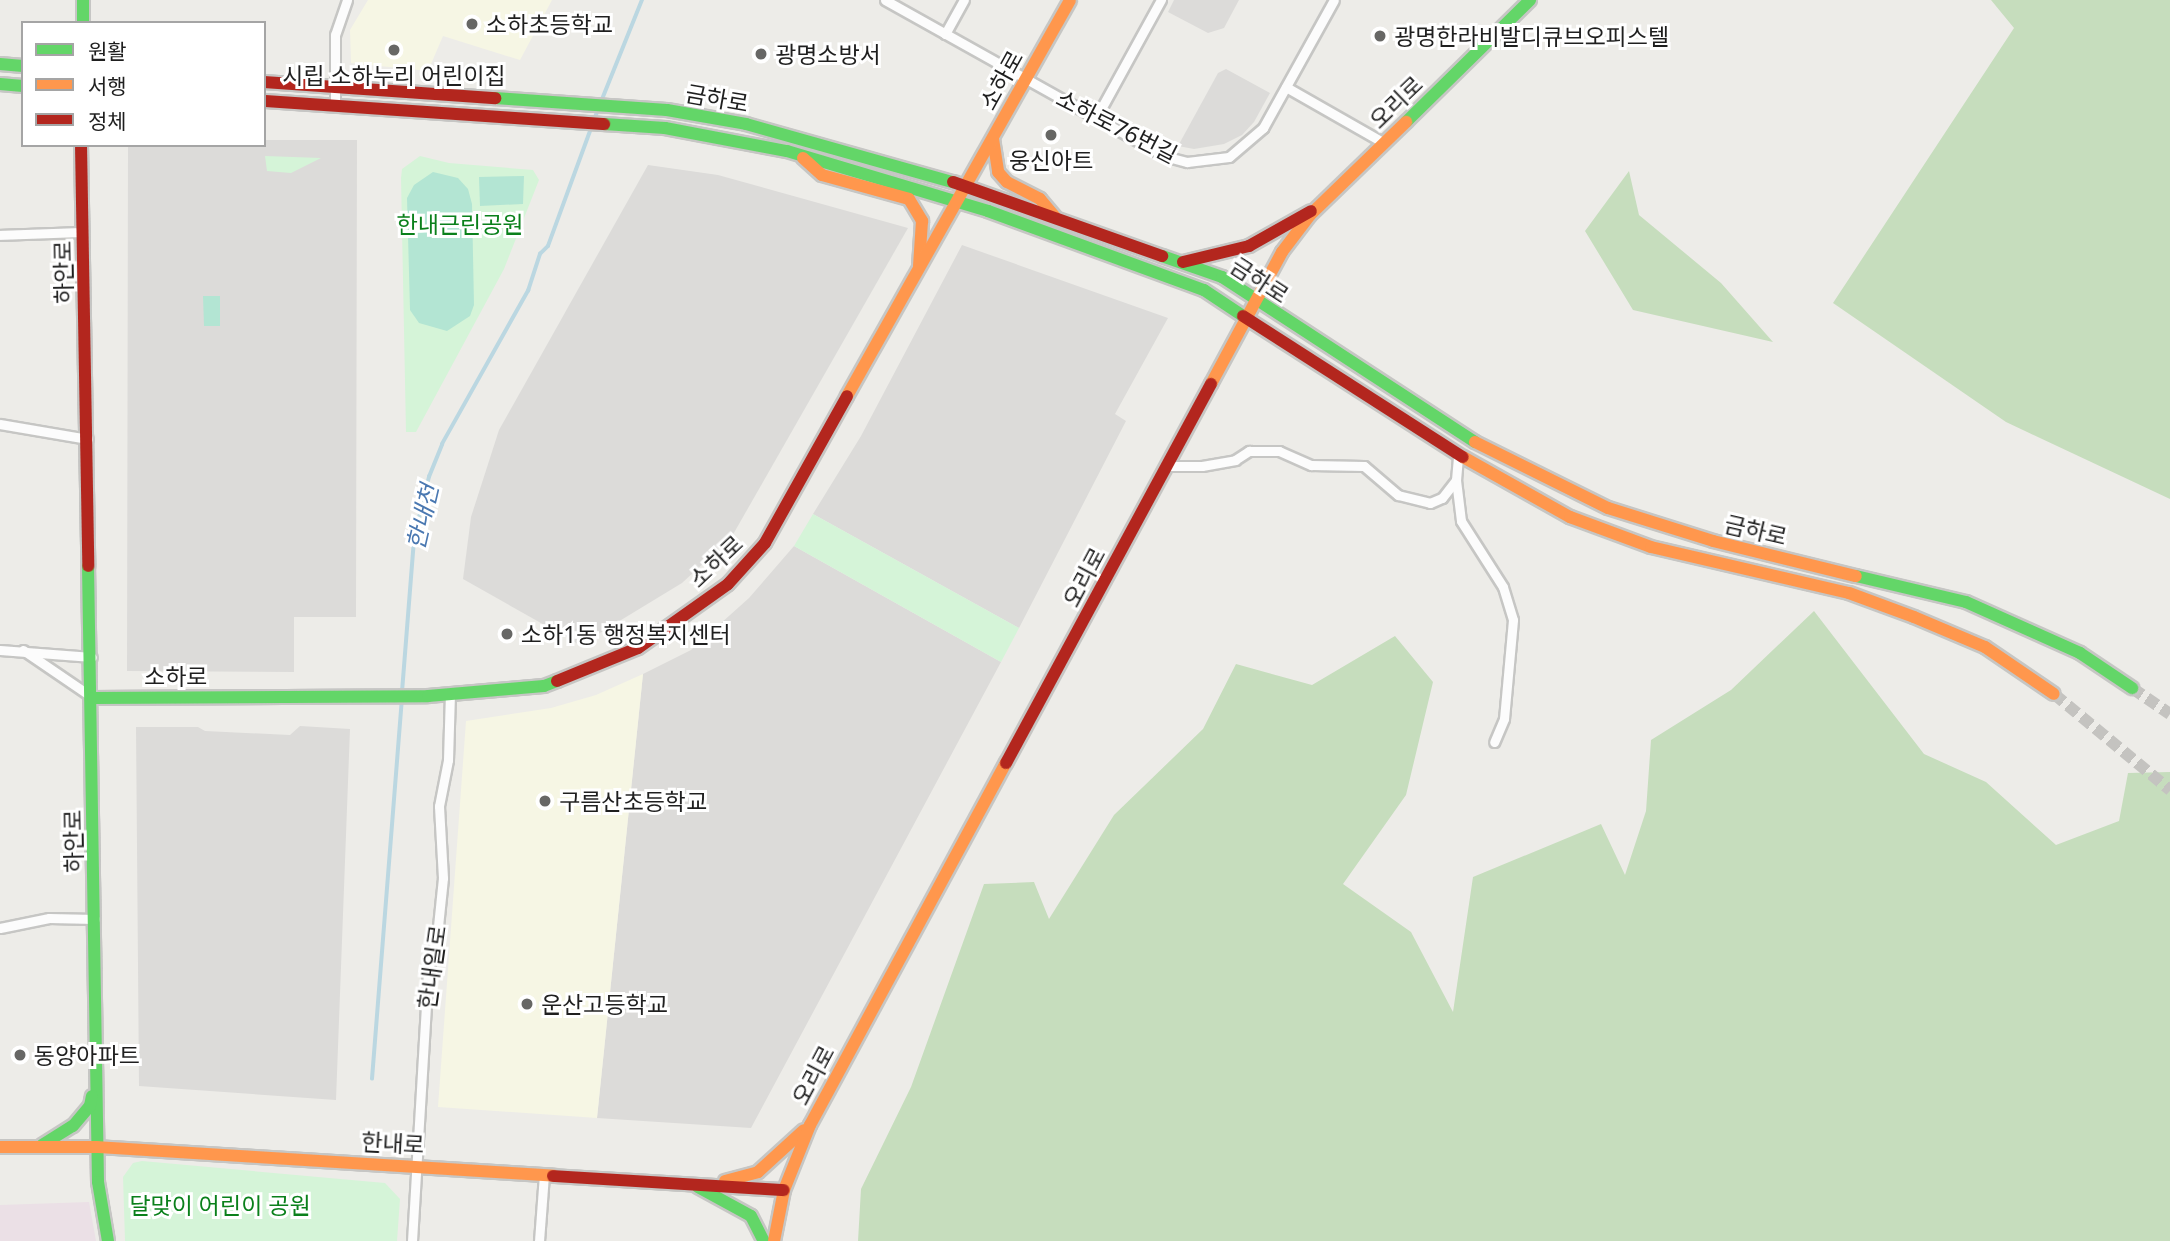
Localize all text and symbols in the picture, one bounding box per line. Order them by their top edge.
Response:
place label: 소하초등학교 [486,10,613,38]
marker: 소하초등학교 [464,16,480,32]
legend [21,21,266,147]
place label: 광명한라비발디큐브오피스텔 [1394,22,1669,50]
marker: 광명한라비발디큐브오피스텔 [1372,28,1388,44]
text: 원활 [88,37,127,65]
place label: 광명소방서 [775,40,881,68]
marker: 시립 소하누리 어린이집 [386,42,402,58]
marker: 광명소방서 [753,46,769,62]
street label: 소하로 [974,46,1028,114]
place label: 시립 소하누리 어린이집 [282,61,506,89]
street label: 오리로 [1364,70,1428,134]
text: 서행 [88,72,127,100]
street label: 금하로 [683,79,751,117]
street label: 소하로76번길 [1052,84,1182,168]
text: 정체 [88,107,127,135]
marker: 웅신아트 [1043,127,1059,143]
place label: 웅신아트 [1009,146,1093,174]
park label: 한내근린공원 [397,210,523,238]
street label: 하안로 [49,240,77,304]
street label: 금하로 [1226,251,1294,309]
water label: 한내천 [401,481,443,553]
street label: 금하로 [1722,509,1790,551]
street label: 소하로 [683,529,749,593]
street label: 오리로 [1057,542,1111,612]
place label: 소하1동 행정복지센터 [521,620,731,648]
marker: 소하1동 행정복지센터 [499,626,515,642]
street label: 소하로 [144,662,208,690]
place label: 구름산초등학교 [559,787,707,815]
marker: 구름산초등학교 [537,793,553,809]
street label: 하안로 [59,809,87,873]
street label: 한내일로 [412,923,452,1011]
place label: 운산고등학교 [541,990,668,1018]
marker: 운산고등학교 [519,996,535,1012]
street label: 오리로 [786,1040,840,1110]
place label: 동양아파트 [34,1041,140,1069]
marker: 동양아파트 [12,1047,28,1063]
street label: 한내로 [361,1128,425,1158]
park label: 달맞이 어린이 공원 [129,1191,311,1219]

